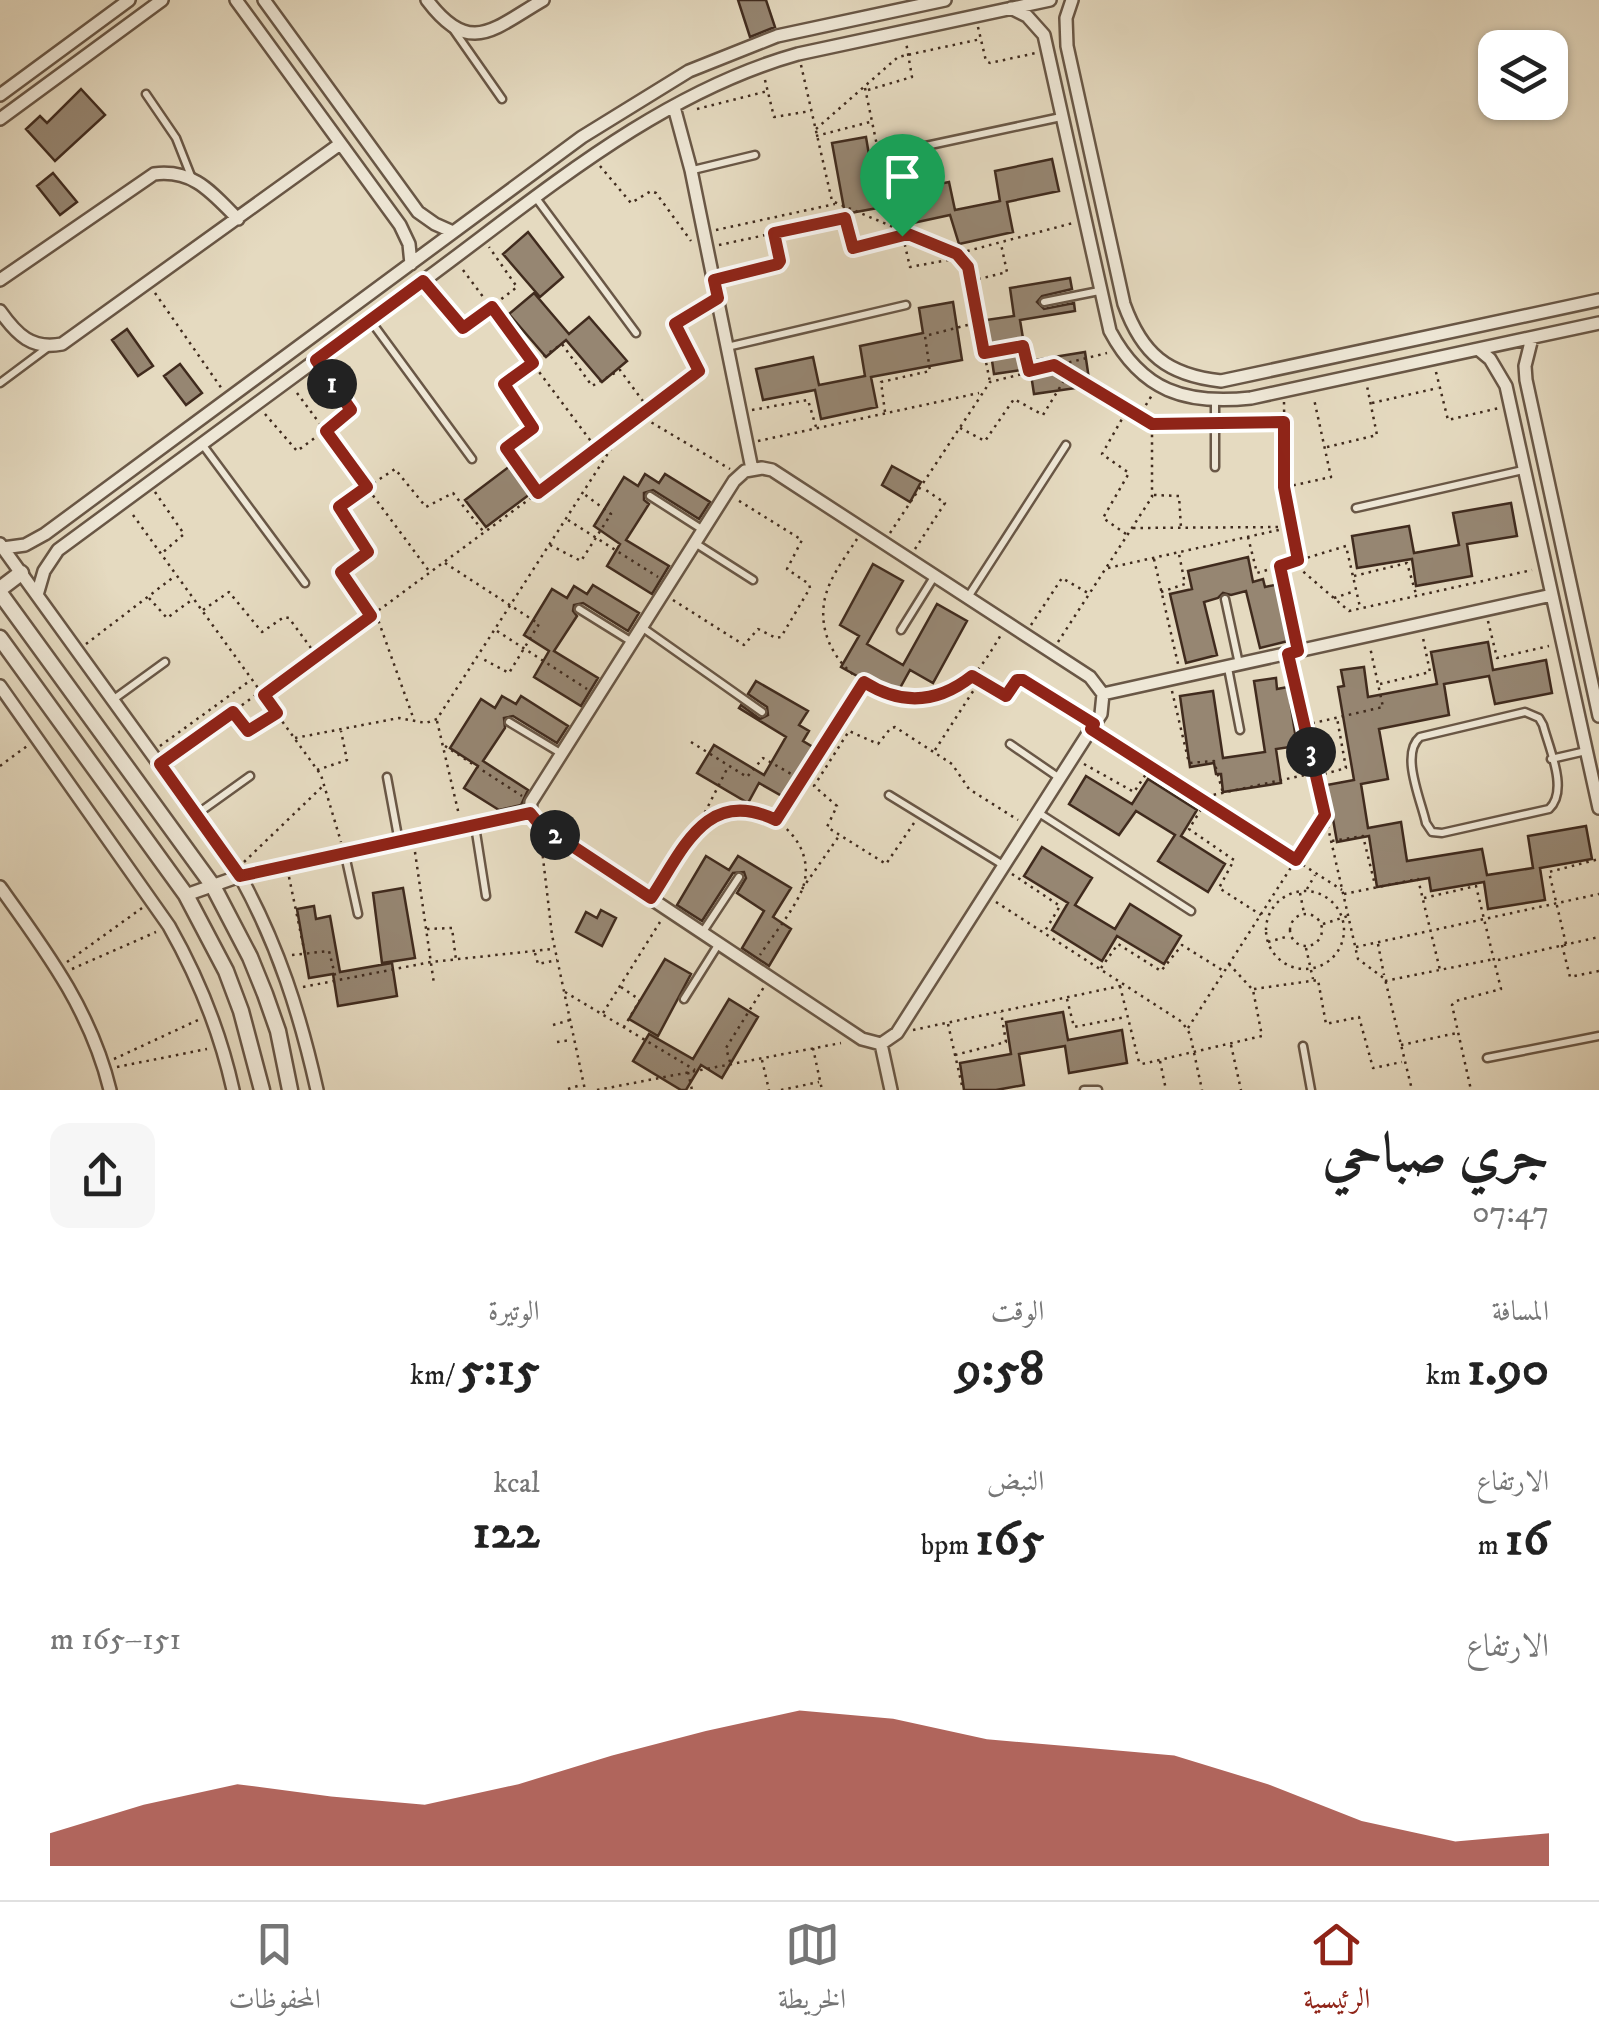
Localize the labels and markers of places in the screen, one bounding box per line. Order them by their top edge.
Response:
pin [860,134,945,237]
pin: 1 [307,359,357,409]
pin: 3 [1286,727,1336,777]
pin: 2 [530,810,580,860]

